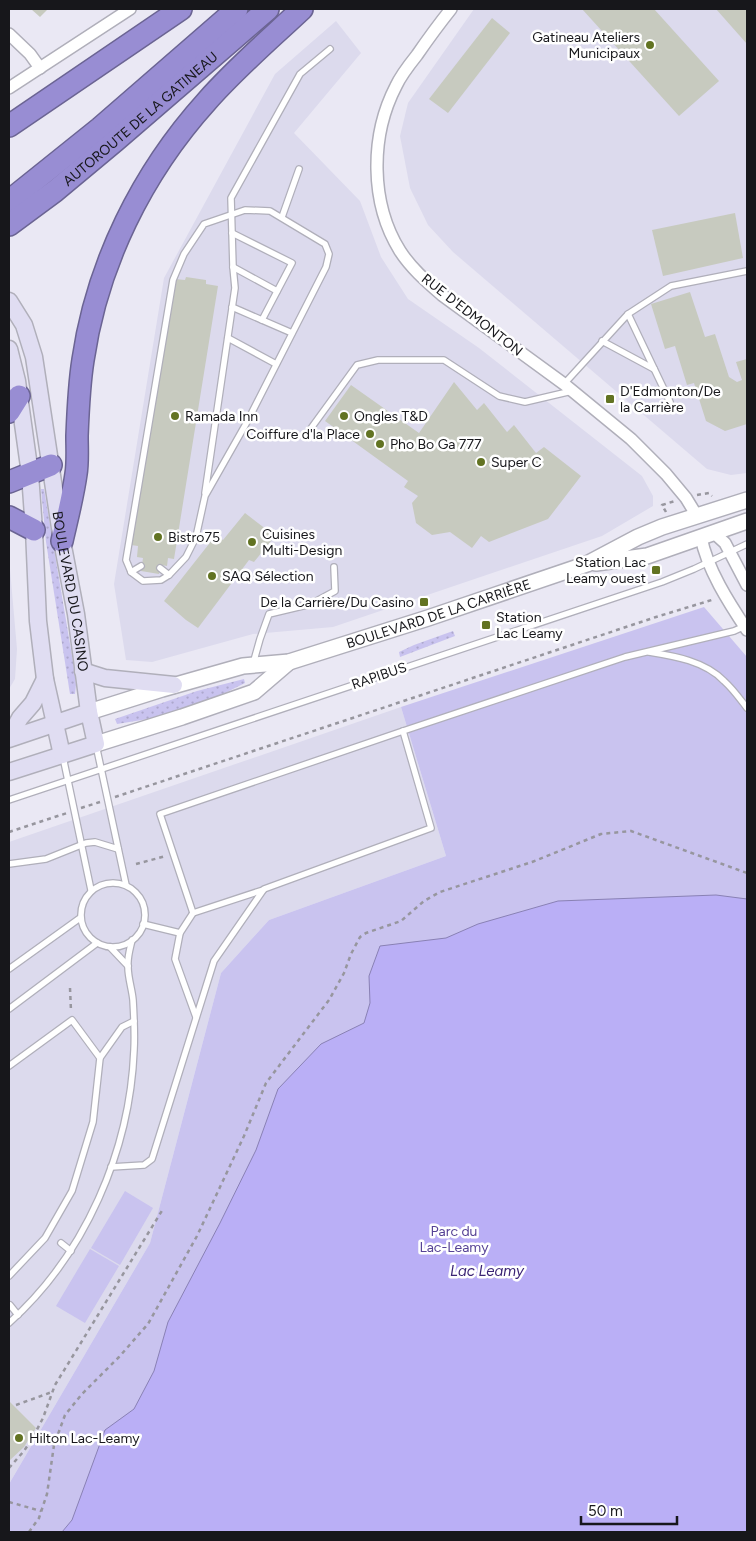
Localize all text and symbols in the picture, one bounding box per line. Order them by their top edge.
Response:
place label: Gatineau Ateliers Municipaux [532,29,640,62]
marker: Gatineau Ateliers Municipaux [644,39,656,51]
street label: AUTOROUTE DE LA GATINEAU [59,48,221,189]
street label: RUE D'EDMONTON [418,270,526,360]
place label: D'Edmonton/De la Carrière [620,383,721,416]
marker: D'Edmonton/De la Carrière [604,393,616,405]
place label: Ramada Inn [185,408,258,425]
place label: Ongles T&D [354,408,428,425]
marker: Ramada Inn [169,410,181,422]
marker: Ongles T&D [338,410,350,422]
place label: Coiffure d'la Place [246,426,360,443]
marker: Coiffure d'la Place [364,428,376,440]
place label: Pho Bo Ga 777 [390,436,482,453]
marker: Pho Bo Ga 777 [374,438,386,450]
place label: Super C [491,454,542,471]
marker: Super C [475,456,487,468]
street label: BOULEVARD DU CASINO [49,510,92,673]
place label: Cuisines Multi-Design [262,526,342,559]
place label: Bistro75 [168,529,220,546]
marker: Bistro75 [152,531,164,543]
marker: Cuisines Multi-Design [246,536,258,548]
place label: Station Lac Leamy ouest [566,554,646,587]
marker: Station Lac Leamy ouest [650,564,662,576]
place label: SAQ Sélection [222,568,314,585]
marker: SAQ Sélection [206,570,218,582]
street label: BOULEVARD DE LA CARRIÈRE [344,575,533,652]
place label: De la Carrière/Du Casino [260,594,414,611]
marker: De la Carrière/Du Casino [418,596,430,608]
place label: Station Lac Leamy [496,609,563,642]
marker: Station Lac Leamy [480,619,492,631]
street label: RAPIBUS [349,659,409,693]
park label: Parc du Lac-Leamy [419,1223,489,1256]
water label: Lac Leamy [450,1262,525,1280]
place label: Hilton Lac-Leamy [29,1430,140,1447]
marker: Hilton Lac-Leamy [13,1432,25,1444]
scale bar [581,1494,677,1526]
text: 50 m [588,1502,623,1520]

